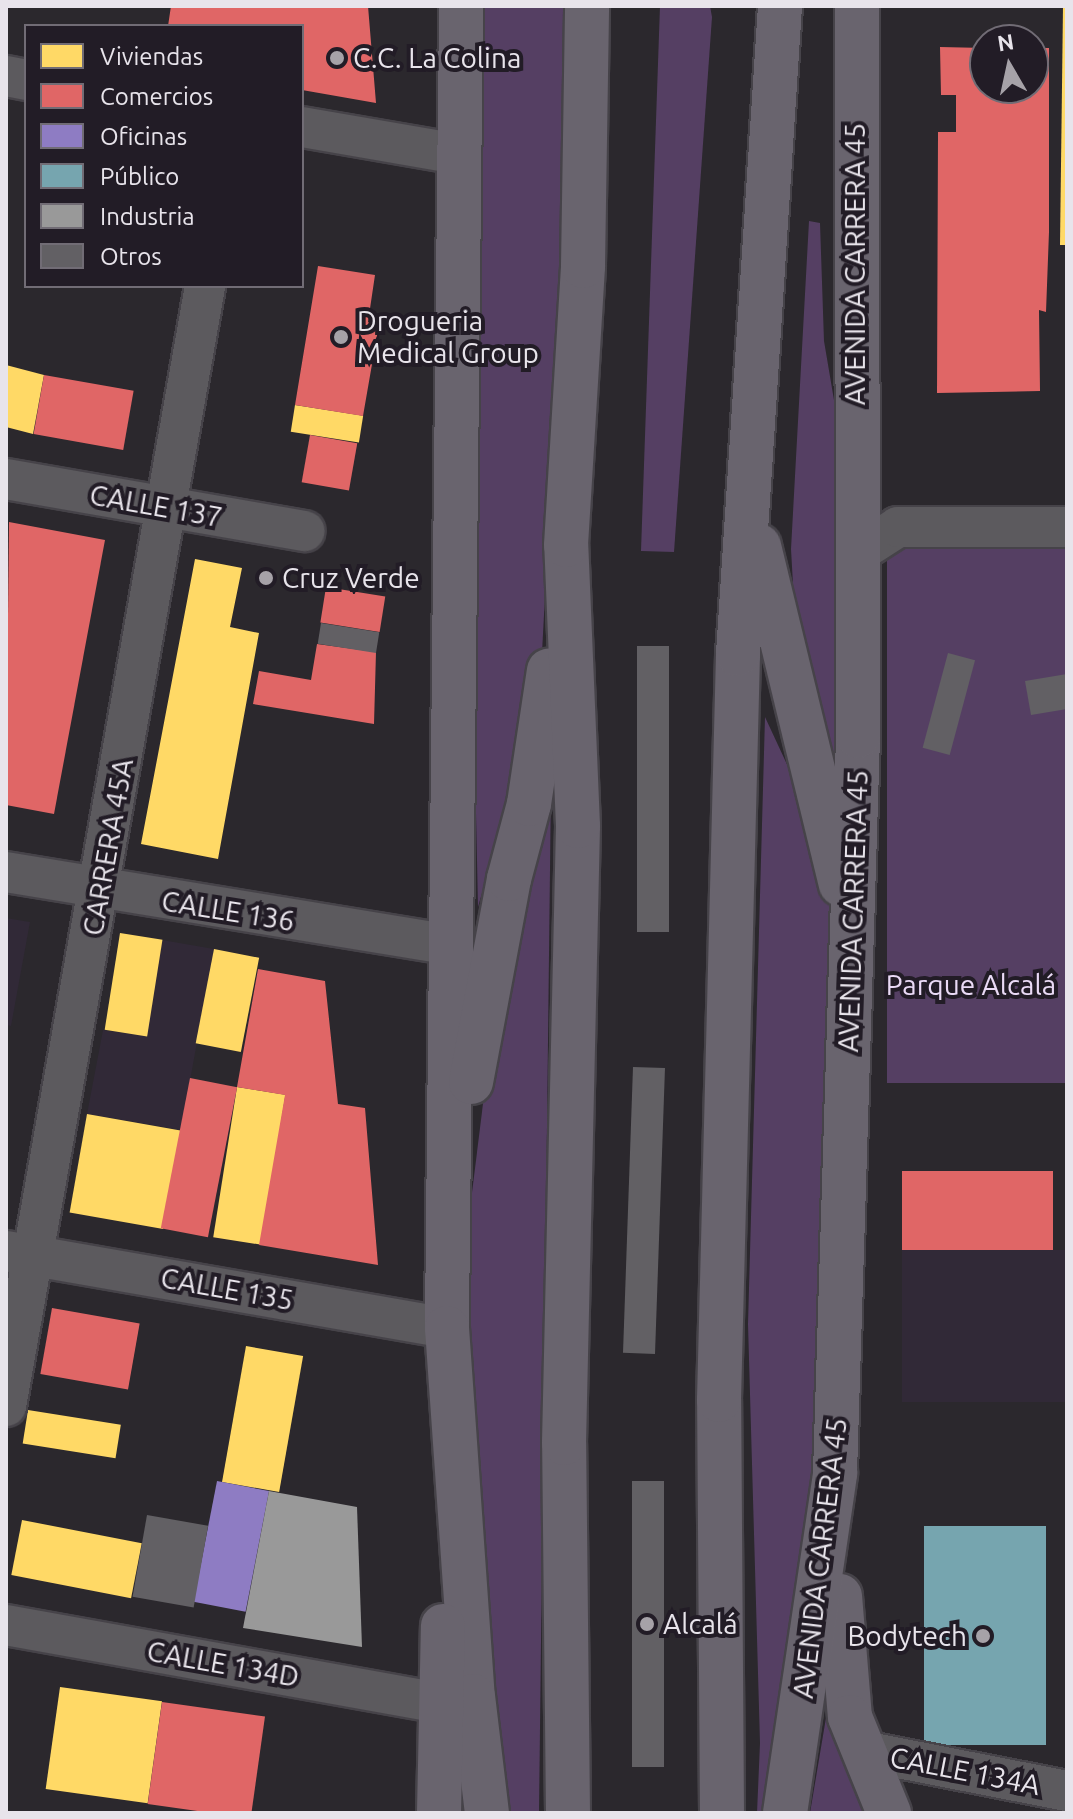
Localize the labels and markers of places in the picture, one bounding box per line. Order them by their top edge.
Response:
place label: C.C. La Colina [353,41,521,75]
marker: C.C. La Colina [328,49,346,67]
place label: Drogueria Medical Group [357,304,539,370]
marker: Drogueria Medical Group [332,328,350,346]
place label: Cruz Verde [282,561,420,595]
marker: Cruz Verde [257,569,275,587]
place label: Alcalá [663,1607,738,1641]
marker: Alcalá [638,1615,656,1633]
place label: Bodytech [848,1619,967,1653]
marker: Bodytech [974,1627,992,1645]

